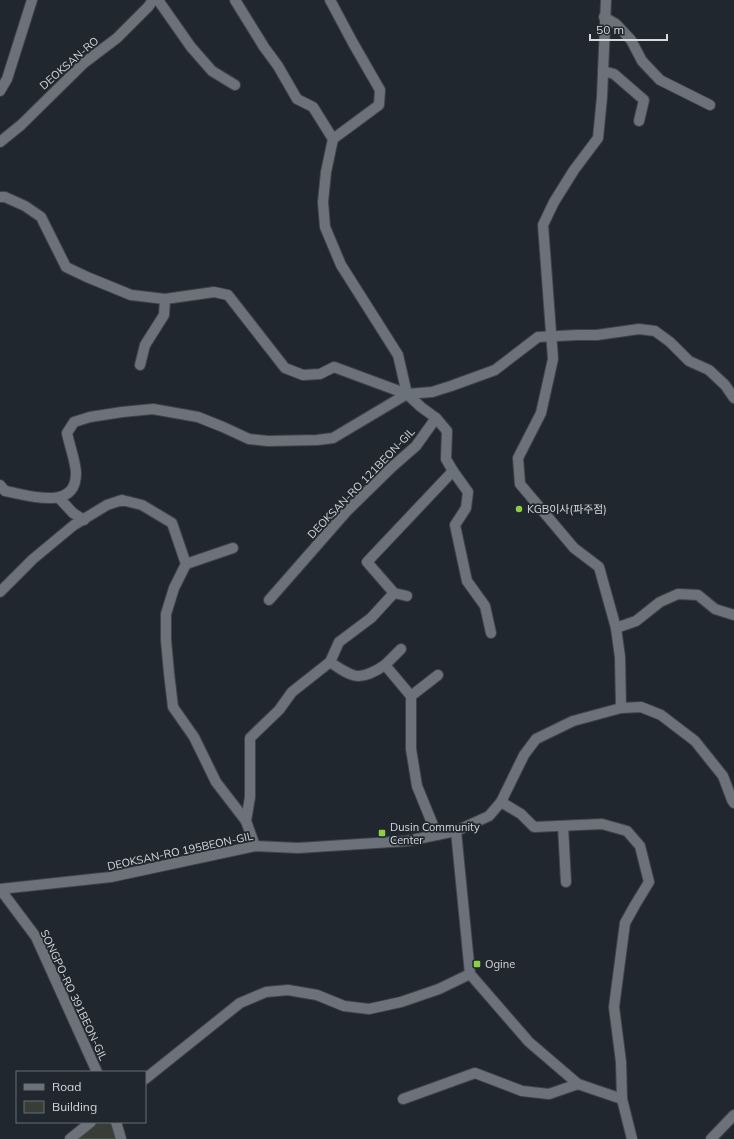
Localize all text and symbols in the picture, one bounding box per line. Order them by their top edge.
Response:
scale bar [590,16,667,42]
text: 50 m [596,22,624,37]
street label: DEOKSAN-RO [37,34,101,92]
street label: DEOKSAN-RO 121BEON-GIL [304,425,418,541]
place label: KGB이사(파주점) [527,502,607,516]
marker: KGB이사(파주점) [514,504,524,514]
place label: Dusin Community Center [390,820,480,847]
marker: Dusin Community Center [377,828,387,838]
street label: DEOKSAN-RO 195BEON-GIL [106,829,254,873]
street label: SONGPO-RO 391BEON-GIL [37,927,111,1063]
place label: Ogine [485,957,515,971]
marker: Ogine [472,959,482,969]
legend [16,1071,146,1123]
text: Road [52,1079,81,1094]
text: Building [52,1099,97,1114]

